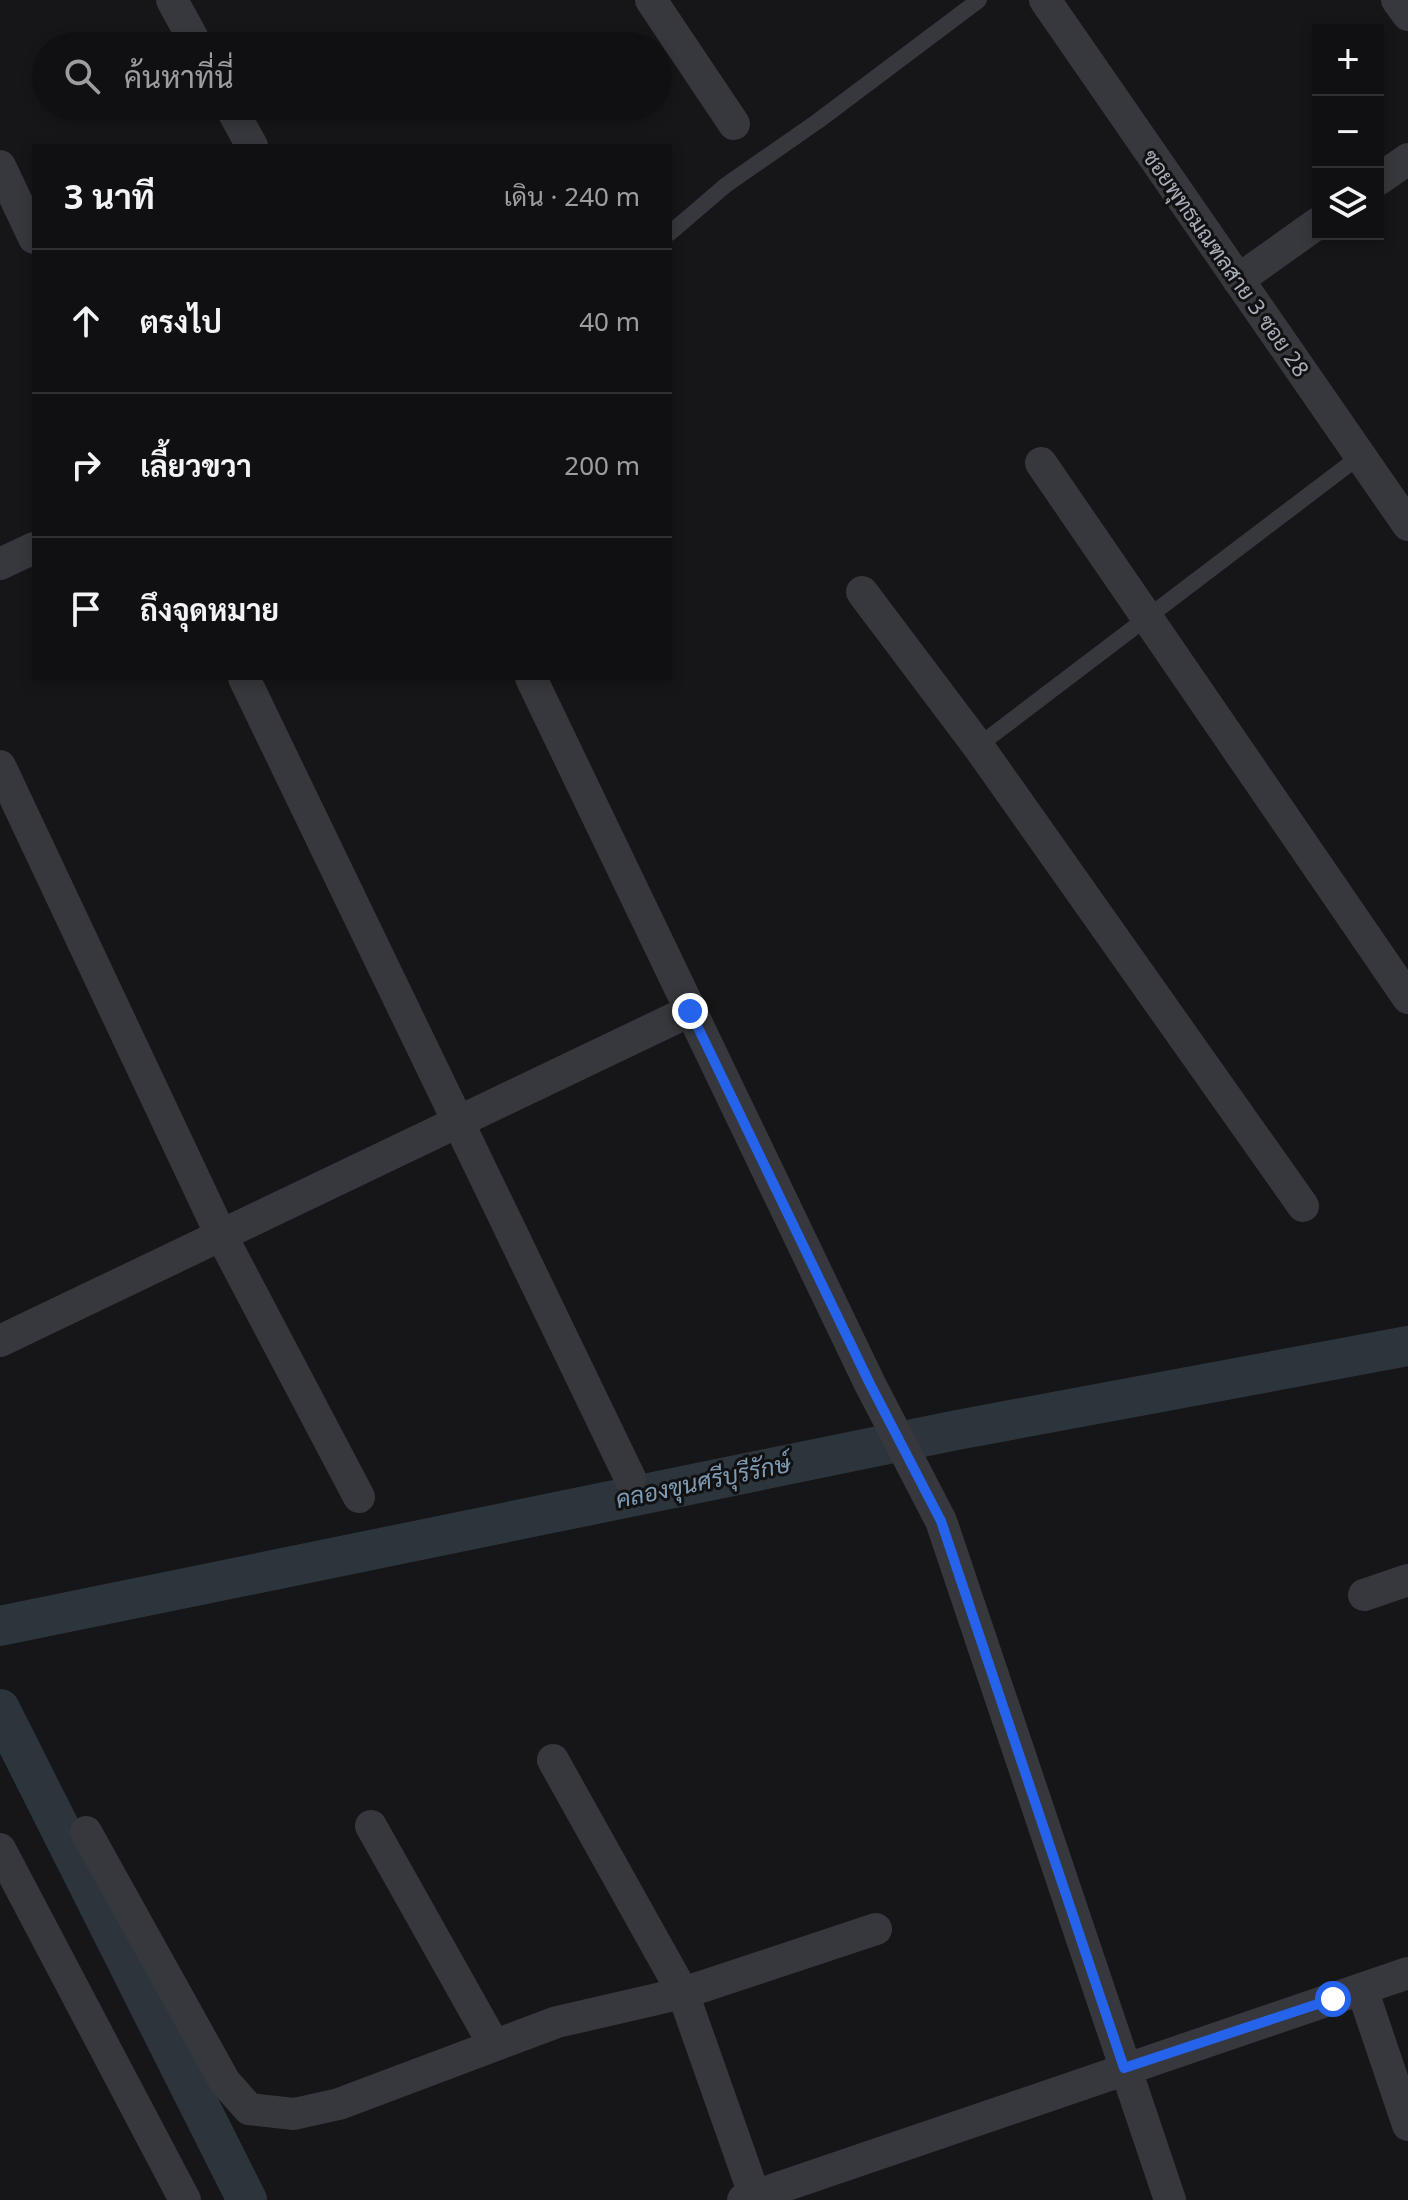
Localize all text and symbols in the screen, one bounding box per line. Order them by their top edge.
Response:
map controls [1312,24,1384,240]
button: + [1312,24,1384,96]
search box [32,32,672,120]
icon: search [60,54,104,98]
text: ค้นหาที่นี่ [124,56,234,97]
button: − [1312,96,1384,168]
street label: ซอยพุทธมณฑลสาย 3 ซอย 28 [1135,143,1317,383]
button: layers [1312,168,1384,240]
text: 3 นาที [64,173,155,219]
text: เดิน · 240 m [504,178,640,214]
icon: ahead [64,299,108,343]
text: ตรงไป [140,301,222,342]
text: 40 m [579,303,640,339]
icon: right [64,443,108,487]
text: เลี้ยวขวา [140,445,252,486]
text: 200 m [564,447,640,483]
icon: arrive [64,587,108,631]
text: ถึงจุดหมาย [140,589,279,630]
route end [672,993,708,1029]
water label: คลองขุนศรีบุรีรักษ์ [612,1445,796,1516]
route start [1315,1981,1351,2017]

